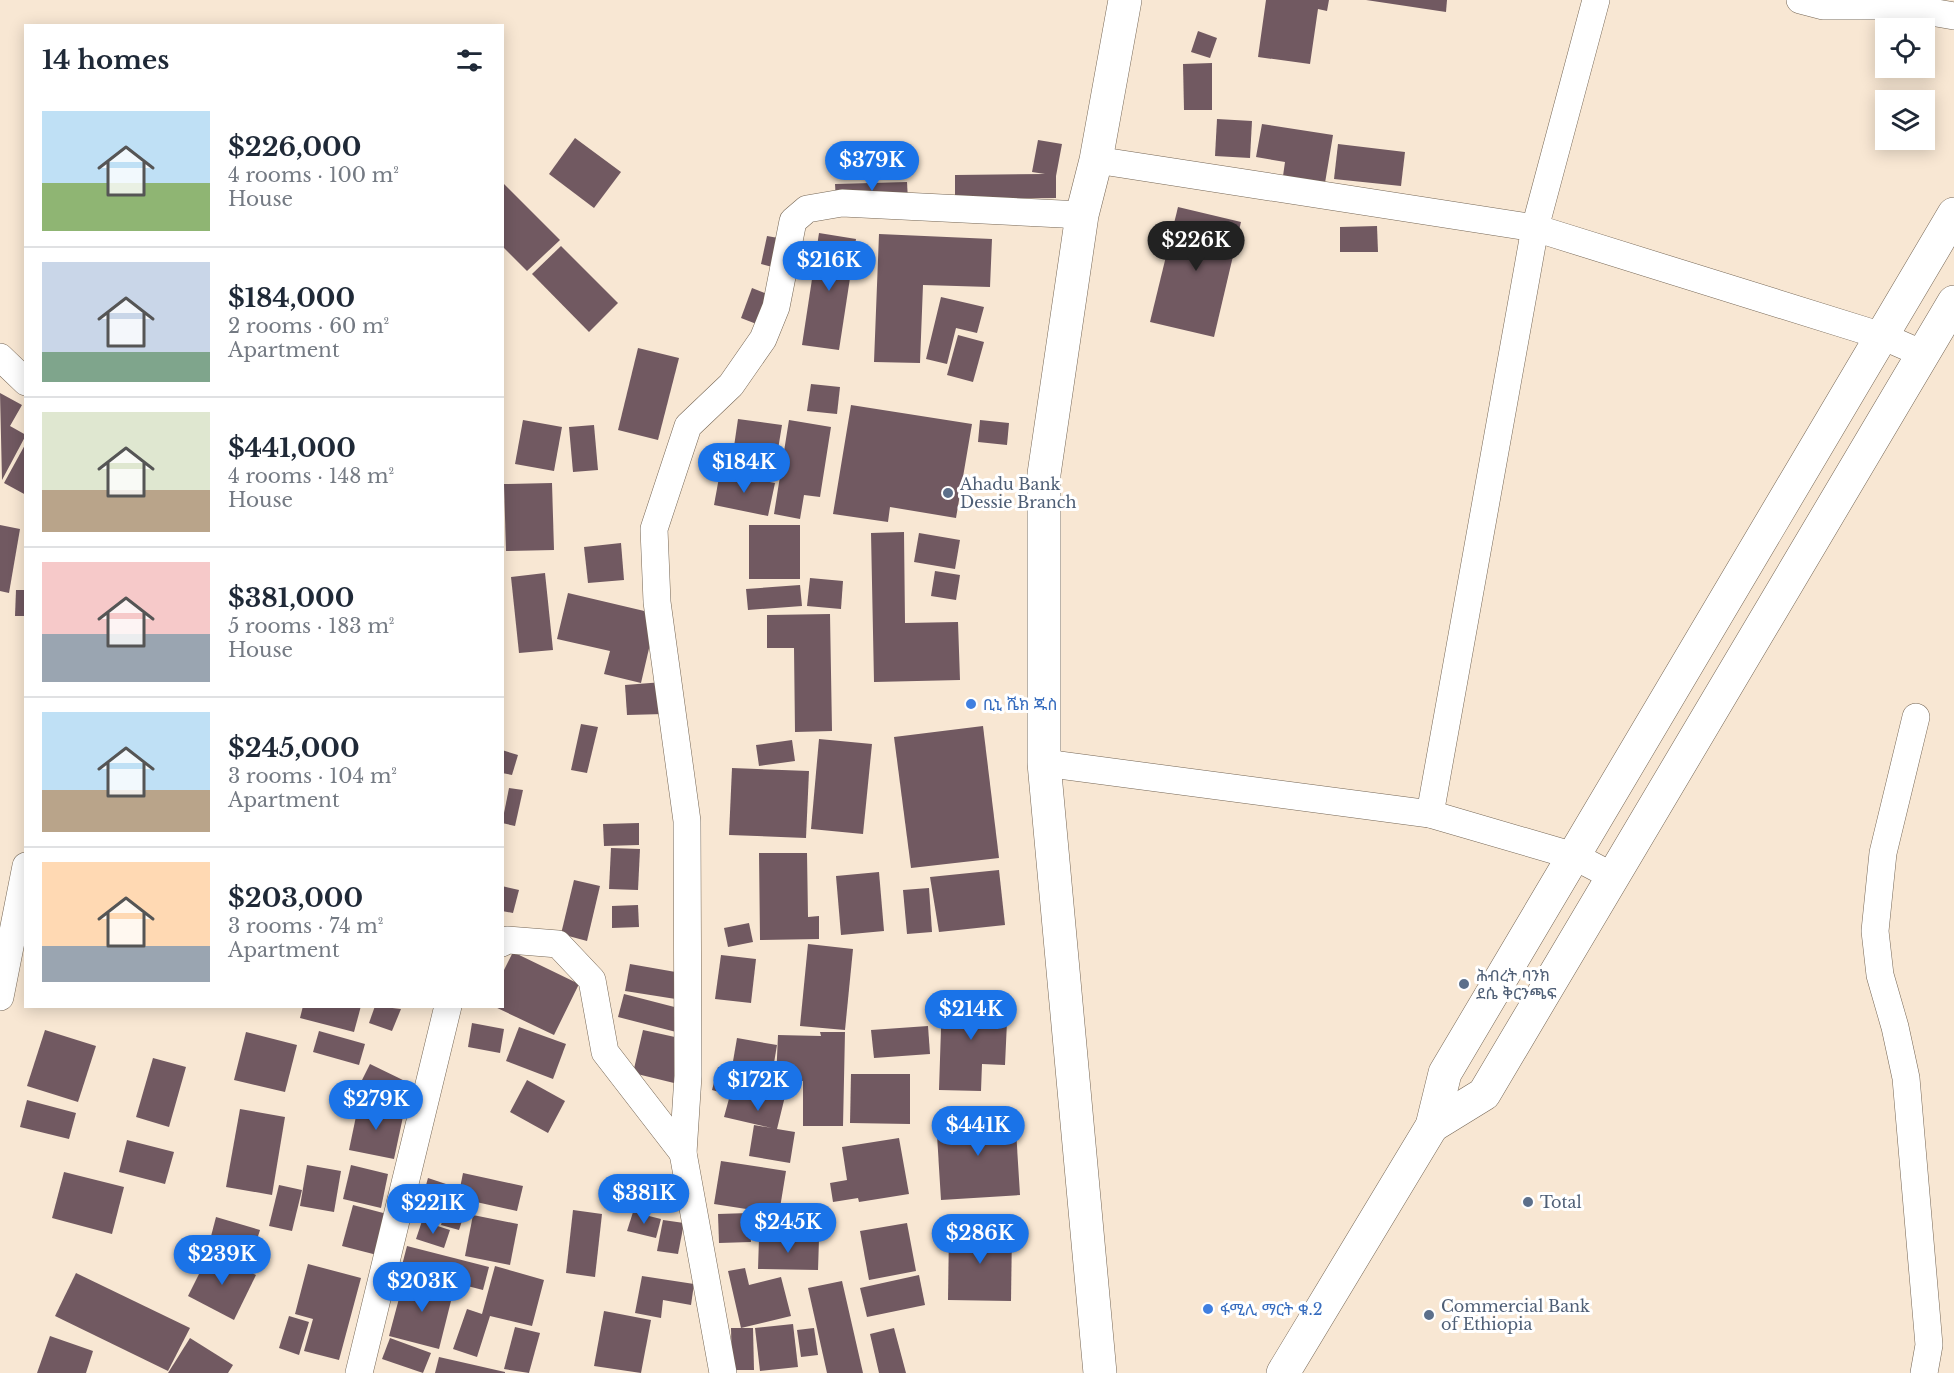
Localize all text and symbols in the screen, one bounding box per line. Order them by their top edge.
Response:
map controls [1875,18,1935,150]
button: locate [1875,18,1935,78]
text: 14 homes [42,44,169,76]
icon: filters [453,44,486,77]
button: layers [1875,90,1935,150]
text: $226,000 [228,131,361,163]
icon: home [90,135,162,207]
pin: $379K [830,141,914,192]
text: $379K [839,148,905,172]
text: 4 rooms · 100 m² [228,163,399,187]
text: House [228,187,293,211]
pin: $226K [1154,221,1238,272]
text: $226K [1162,228,1230,252]
pin: $216K [787,241,871,292]
text: $216K [797,248,861,272]
text: $184,000 [228,282,355,314]
icon: home [90,286,162,358]
text: 2 rooms · 60 m² [228,314,389,338]
text: Apartment [228,338,339,362]
text: $441,000 [228,432,356,464]
icon: home [90,436,162,508]
pin: $184K [702,443,786,494]
text: $184K [712,450,776,474]
text: 4 rooms · 148 m² [228,464,394,488]
place label: Ahadu Bank Dessie Branch [959,474,1076,512]
marker: Ahadu Bank Dessie Branch [941,486,955,500]
text: House [228,488,293,512]
text: $381,000 [228,582,354,614]
icon: home [90,586,162,658]
text: 5 rooms · 183 m² [228,614,395,638]
text: House [228,638,293,662]
place label: ቢኒ ሼክ ጁስ [983,694,1057,714]
marker: ቢኒ ሼክ ጁስ [964,697,978,711]
text: $245,000 [228,732,360,764]
icon: home [90,736,162,808]
text: 3 rooms · 104 m² [228,764,397,788]
text: Apartment [228,788,339,812]
text: $203,000 [228,882,363,914]
icon: home [90,886,162,958]
text: 3 rooms · 74 m² [228,914,384,938]
text: Apartment [228,938,339,962]
place label: ሕብረት ባንክ ደሴ ቅርንጫፍ [1476,965,1557,1003]
marker: ሕብረት ባንክ ደሴ ቅርንጫፍ [1457,977,1471,991]
pin: $214K [929,990,1013,1041]
text: $214K [939,997,1003,1021]
pin: $172K [716,1061,800,1112]
text: $172K [727,1068,789,1092]
pin: $279K [334,1080,418,1131]
text: $279K [343,1087,409,1111]
pin: $441K [936,1106,1020,1157]
text: $441K [946,1113,1010,1137]
pin: $381K [602,1174,686,1225]
text: $381K [612,1181,676,1205]
pin: $221K [391,1184,475,1235]
text: $221K [401,1191,465,1215]
place label: Total [1540,1192,1582,1212]
marker: Total [1521,1195,1535,1209]
pin: $245K [746,1203,830,1254]
text: $245K [754,1210,822,1234]
pin: $286K [938,1214,1022,1265]
text: $286K [946,1221,1014,1245]
pin: $239K [180,1235,264,1286]
text: $239K [188,1242,256,1266]
pin: $203K [380,1262,464,1313]
text: $203K [387,1269,457,1293]
place label: Commercial Bank of Ethiopia [1441,1296,1590,1334]
place label: ፋሚሊ ማርት ቁ.2 [1220,1299,1323,1319]
marker: ፋሚሊ ማርት ቁ.2 [1201,1302,1215,1316]
marker: Commercial Bank of Ethiopia [1422,1308,1436,1322]

